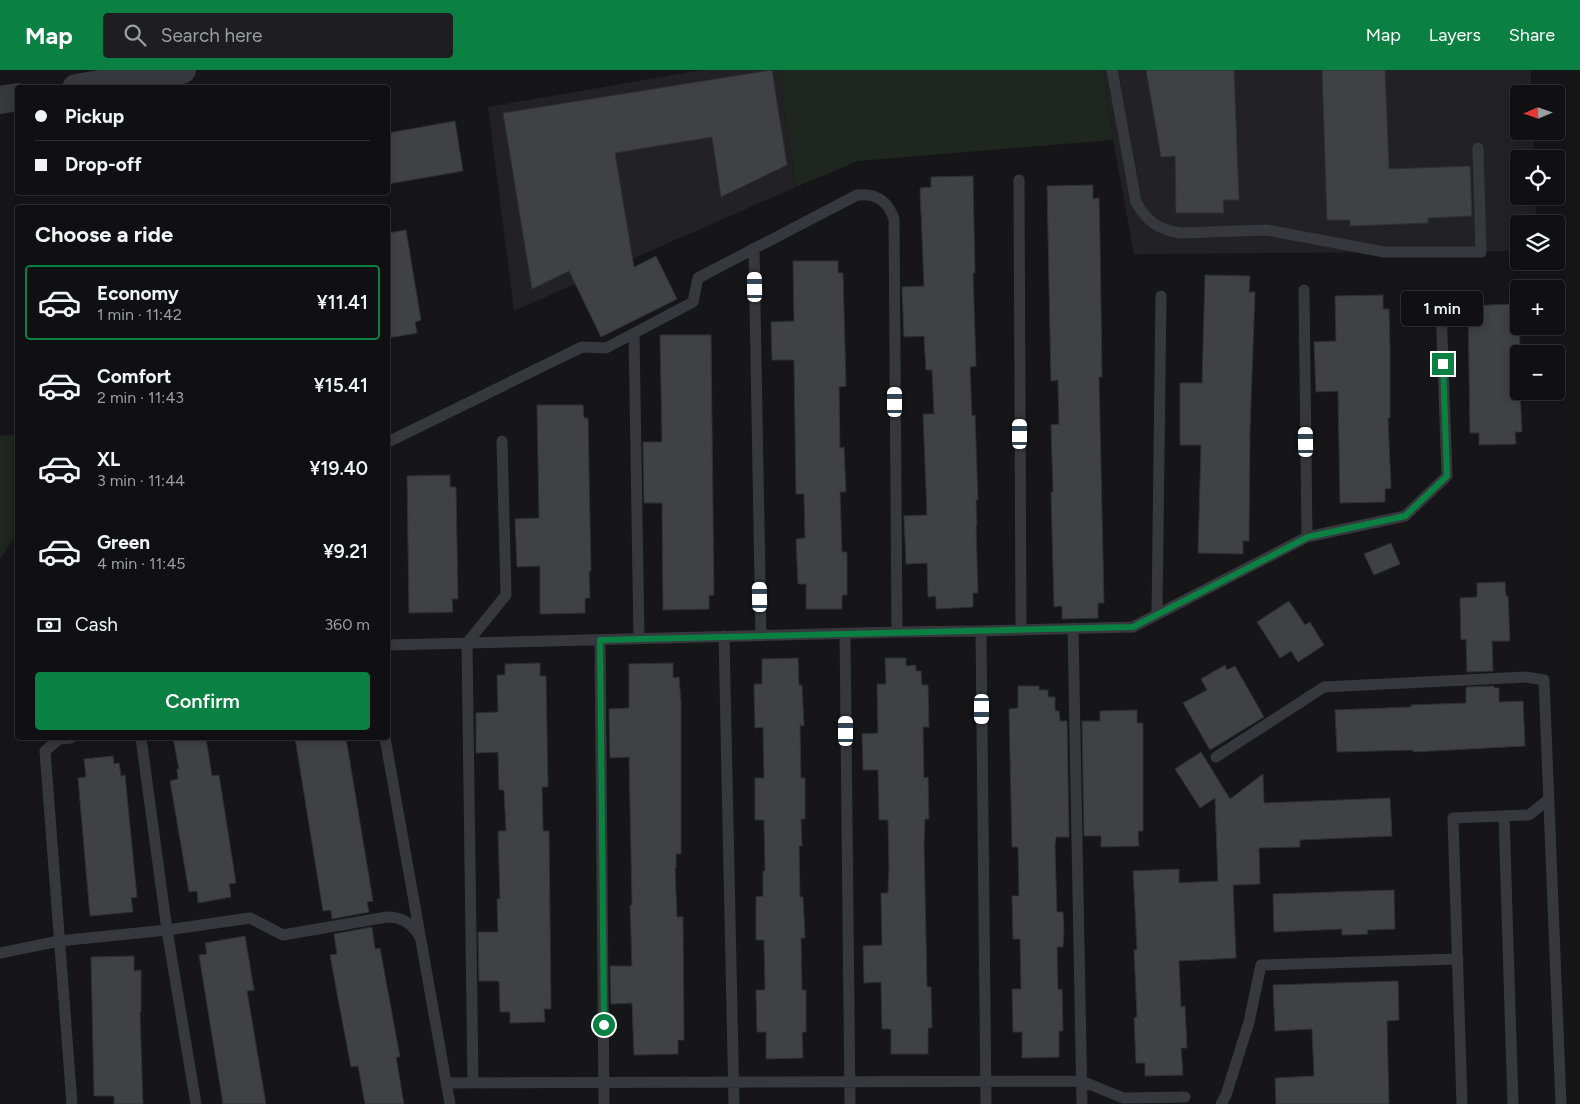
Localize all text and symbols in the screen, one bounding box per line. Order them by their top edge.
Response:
search box [103,13,453,58]
text: Map [25,21,73,50]
icon: search [121,21,149,49]
text: Search here [161,24,262,47]
text: Map [1366,24,1401,46]
text: Layers [1429,24,1481,46]
text: Share [1509,24,1555,46]
north arrow [1510,85,1565,140]
map controls [1510,85,1565,400]
text: Pickup [65,105,124,128]
button: locate [1510,150,1565,205]
text: Drop-off [65,153,142,176]
button: layers [1510,215,1565,270]
text: Choose a ride [35,221,173,248]
car [747,272,762,302]
icon: car [37,280,82,325]
button: + [1510,280,1565,335]
text: Economy [97,282,179,305]
text: ¥11.41 [317,291,368,314]
callout: 1 min [1402,292,1484,326]
text: 1 min [1423,299,1461,318]
text: 1 min · 11:42 [97,305,182,324]
button: − [1510,345,1565,400]
route end [1432,353,1454,375]
icon: car [37,363,82,408]
text: Comfort [97,365,172,388]
text: ¥15.41 [314,374,368,397]
car [887,387,902,417]
text: 2 min · 11:43 [97,388,184,407]
car [1012,419,1027,449]
car [1298,427,1313,457]
icon: car [37,446,82,491]
text: XL [97,448,120,471]
text: ¥19.40 [310,457,368,480]
text: 3 min · 11:44 [97,471,185,490]
icon: car [37,529,82,574]
text: Green [97,531,150,554]
text: ¥9.21 [323,540,368,563]
text: 4 min · 11:45 [97,554,186,573]
car [752,582,767,612]
icon: cash [35,611,63,639]
text: Cash [75,613,118,636]
text: 360 m [324,615,370,634]
button: Confirm [35,672,370,730]
car [974,694,989,724]
car [838,716,853,746]
route start [593,1014,615,1036]

